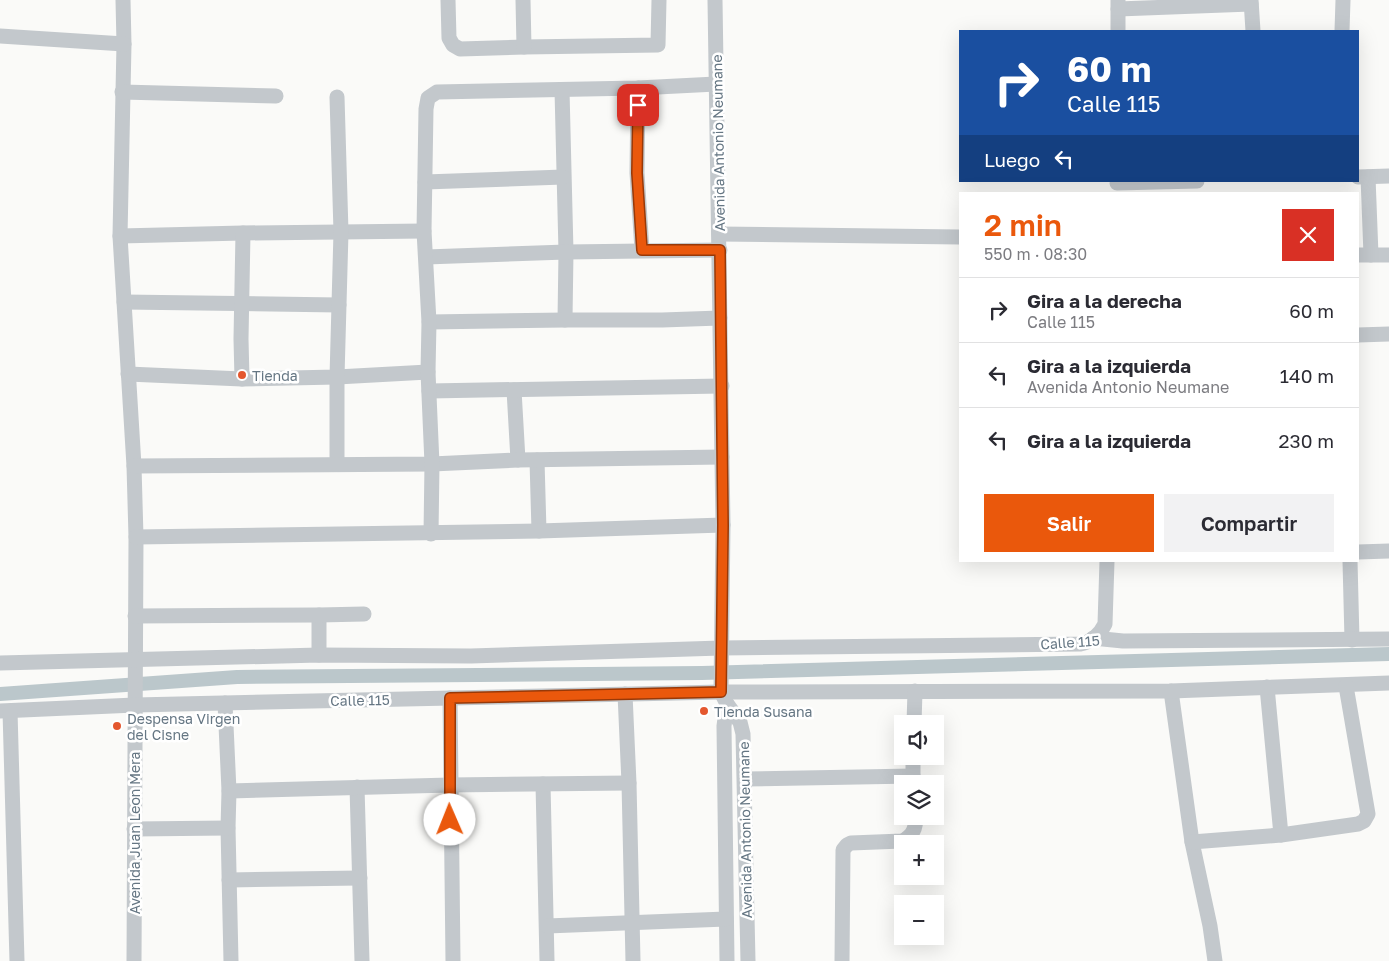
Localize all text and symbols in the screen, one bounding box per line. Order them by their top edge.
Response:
text: 60 m [1067,48,1151,90]
icon: right [984,50,1049,115]
street label: Avenida Antonio Neumane [708,54,728,232]
pin [617,84,659,126]
text: Calle 115 [1067,90,1161,117]
icon: arrive [624,91,652,119]
icon: left [1050,145,1078,173]
text: Luego [984,148,1040,171]
text: 2 min [984,207,1062,243]
button: close [1282,209,1334,261]
text: 550 m · 08:30 [984,244,1087,264]
text: Gira a la derecha [1027,289,1182,312]
icon: right [984,296,1012,324]
text: 60 m [1289,299,1334,322]
text: Calle 115 [1027,312,1095,332]
text: Gira a la izquierda [1027,354,1191,377]
icon: left [984,361,1012,389]
text: 140 m [1280,364,1334,387]
place label: Tienda [252,367,298,384]
marker: Tienda [236,369,248,381]
text: Avenida Antonio Neumane [1027,377,1229,397]
icon: left [984,426,1012,454]
text: Gira a la izquierda [1027,429,1191,452]
text: 230 m [1279,429,1334,452]
button: Salir [984,494,1154,552]
button: Compartir [1164,494,1334,552]
street label: Calle 115 [1040,631,1100,653]
street label: Calle 115 [330,691,390,709]
place label: Tienda Susana [714,703,812,720]
marker: Tienda Susana [698,705,710,717]
place label: Despensa Virgen del Cisne [127,710,240,743]
map controls [894,715,944,945]
button: sound [894,715,944,765]
marker: Despensa Virgen del Cisne [111,720,123,732]
street label: Avenida Antonio Neumane [735,741,755,919]
street label: Avenida Juan Leon Mera [126,752,143,914]
button: layers [894,775,944,825]
position arrow [423,793,475,845]
button: + [894,835,944,885]
button: − [894,895,944,945]

